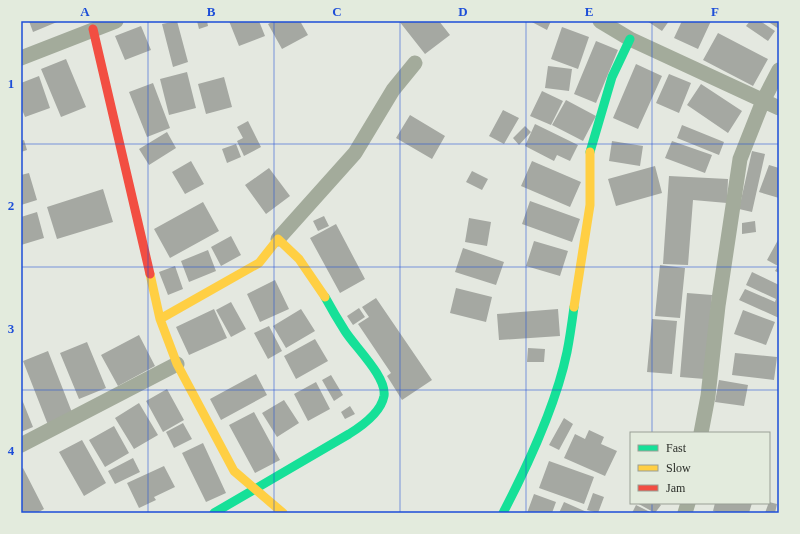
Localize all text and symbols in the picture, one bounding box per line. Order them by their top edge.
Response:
text: A [80,4,90,19]
text: B [207,4,216,19]
text: C [332,4,342,19]
text: D [458,4,468,19]
text: E [585,4,593,19]
text: F [711,4,719,19]
text: 1 [8,76,14,91]
text: 2 [8,198,14,213]
text: 3 [8,321,15,336]
legend [630,432,770,504]
text: Fast [666,441,687,455]
text: 4 [8,443,15,458]
text: Slow [666,461,691,475]
text: Jam [666,481,686,495]

